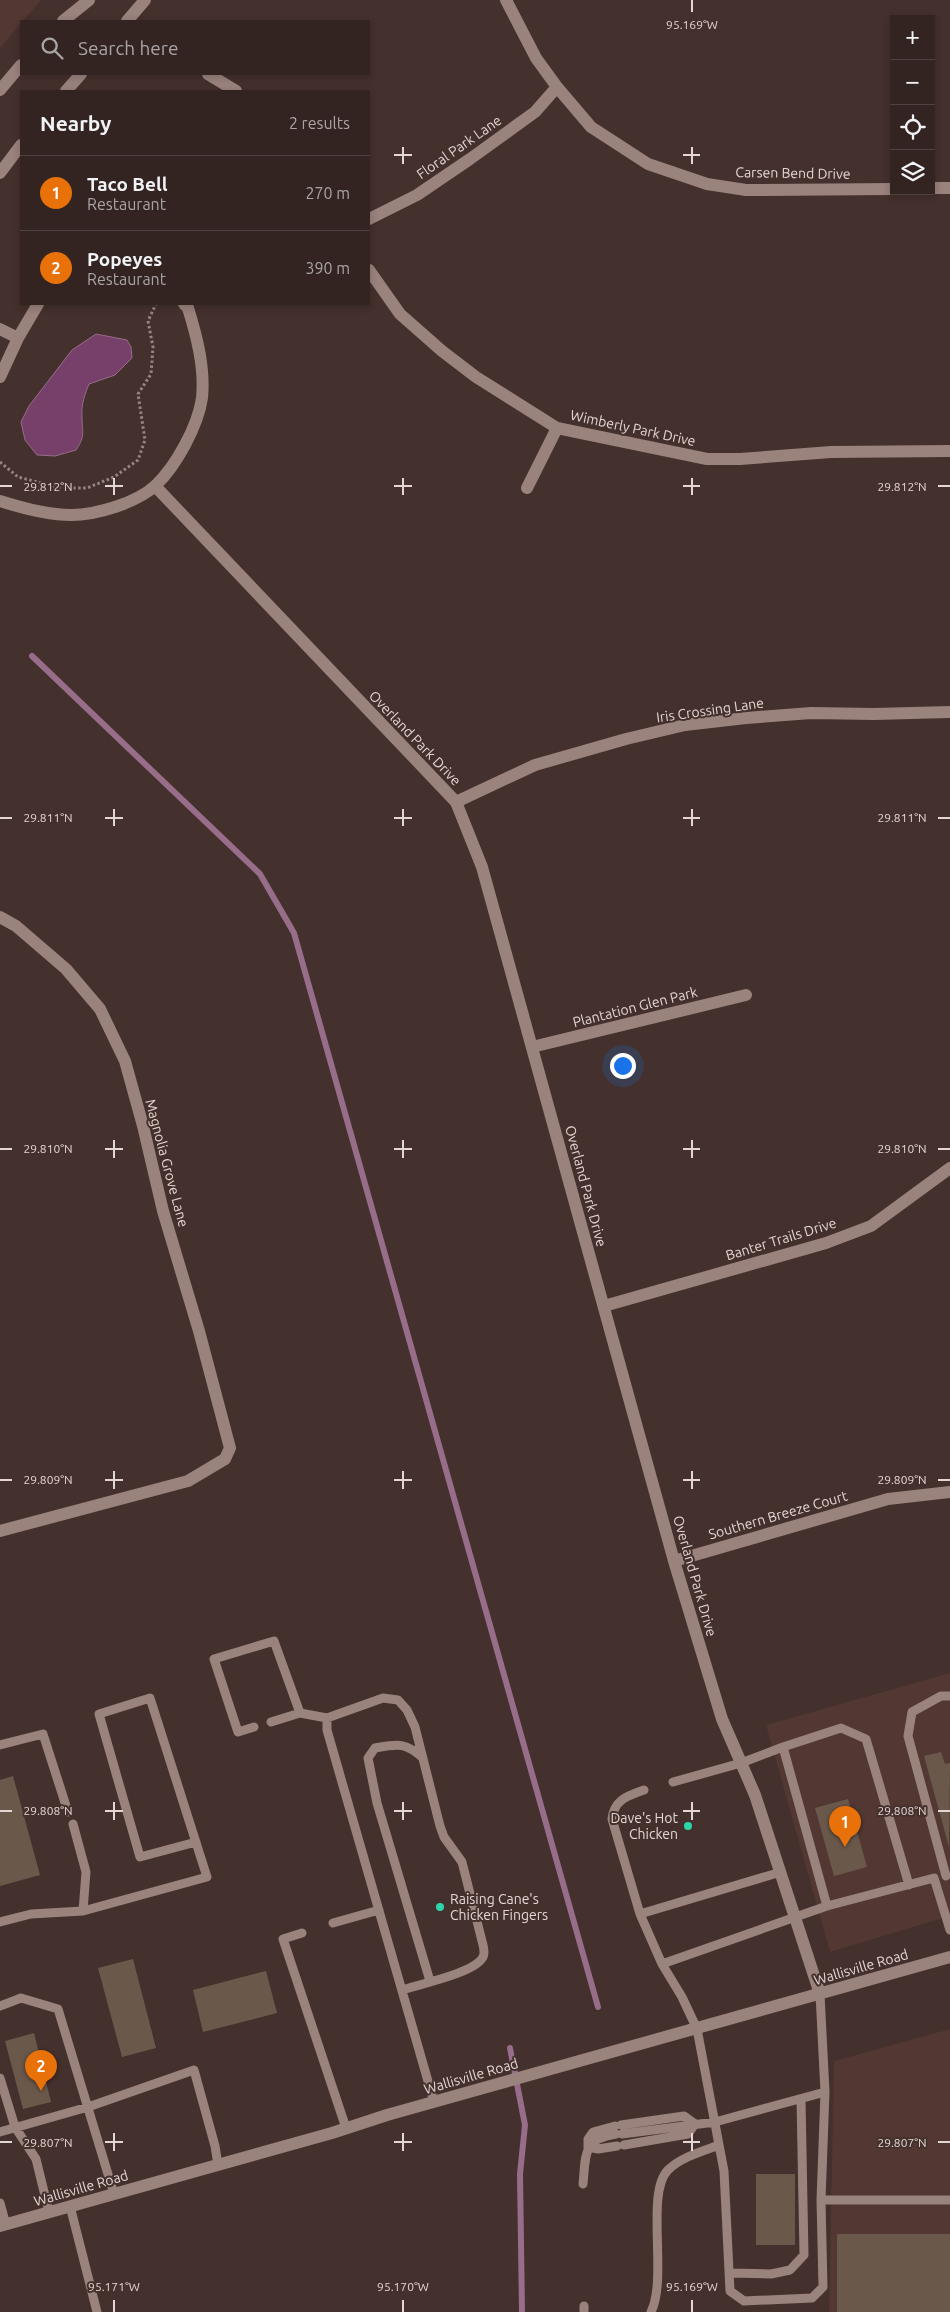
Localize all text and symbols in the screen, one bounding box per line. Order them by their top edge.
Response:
map controls [890,15,935,195]
button: + [890,15,935,60]
text: 95.169°W [666,18,718,31]
search box [20,20,370,75]
icon: search [38,34,66,62]
text: Search here [78,37,178,59]
button: − [890,60,935,105]
button: locate [890,105,935,150]
text: Nearby [40,111,111,135]
street label: Floral Park Lane [414,112,504,182]
text: 2 results [289,114,350,132]
button: layers [890,150,935,195]
street label: Carsen Bend Drive [735,164,851,182]
text: Taco Bell [87,173,167,195]
text: 1 [51,184,61,202]
text: 270 m [305,184,350,202]
text: Restaurant [87,195,166,213]
text: Popeyes [87,248,162,270]
text: 2 [51,259,61,277]
text: 390 m [305,259,350,277]
text: Restaurant [87,270,166,288]
street label: Wimberly Park Drive [569,407,697,449]
text: 29.812°N [23,480,73,493]
text: 29.812°N [877,480,927,493]
street label: Overland Park Drive [366,687,464,789]
street label: Iris Crossing Lane [655,695,765,725]
text: 29.811°N [23,811,73,824]
text: 29.811°N [877,811,927,824]
street label: Plantation Glen Park [571,984,699,1030]
your location [610,1053,636,1079]
street label: Magnolia Grove Lane [142,1097,192,1229]
street label: Overland Park Drive [562,1124,610,1248]
text: 29.810°N [23,1142,73,1155]
text: 29.810°N [877,1142,927,1155]
street label: Banter Trails Drive [724,1215,838,1263]
text: 29.809°N [23,1473,73,1486]
text: 29.809°N [877,1473,927,1486]
street label: Southern Breeze Court [707,1487,850,1542]
street label: Overland Park Drive [670,1514,720,1638]
text: 29.808°N [23,1804,73,1817]
text: 29.808°N [877,1804,927,1817]
pin: 1 [829,1806,861,1847]
place label: Dave's Hot Chicken [610,1810,678,1842]
marker: Dave's Hot Chicken [682,1820,694,1832]
place label: Raising Cane's Chicken Fingers [450,1891,548,1923]
marker: Raising Cane's Chicken Fingers [434,1901,446,1913]
street label: Wallisville Road [812,1946,910,1988]
pin: 2 [25,2050,57,2091]
street label: Wallisville Road [422,2055,520,2097]
text: 29.807°N [23,2136,73,2149]
text: 29.807°N [877,2136,927,2149]
street label: Wallisville Road [32,2167,130,2209]
text: 95.171°W [88,2280,140,2293]
text: 95.170°W [377,2280,429,2293]
text: 95.169°W [666,2280,718,2293]

